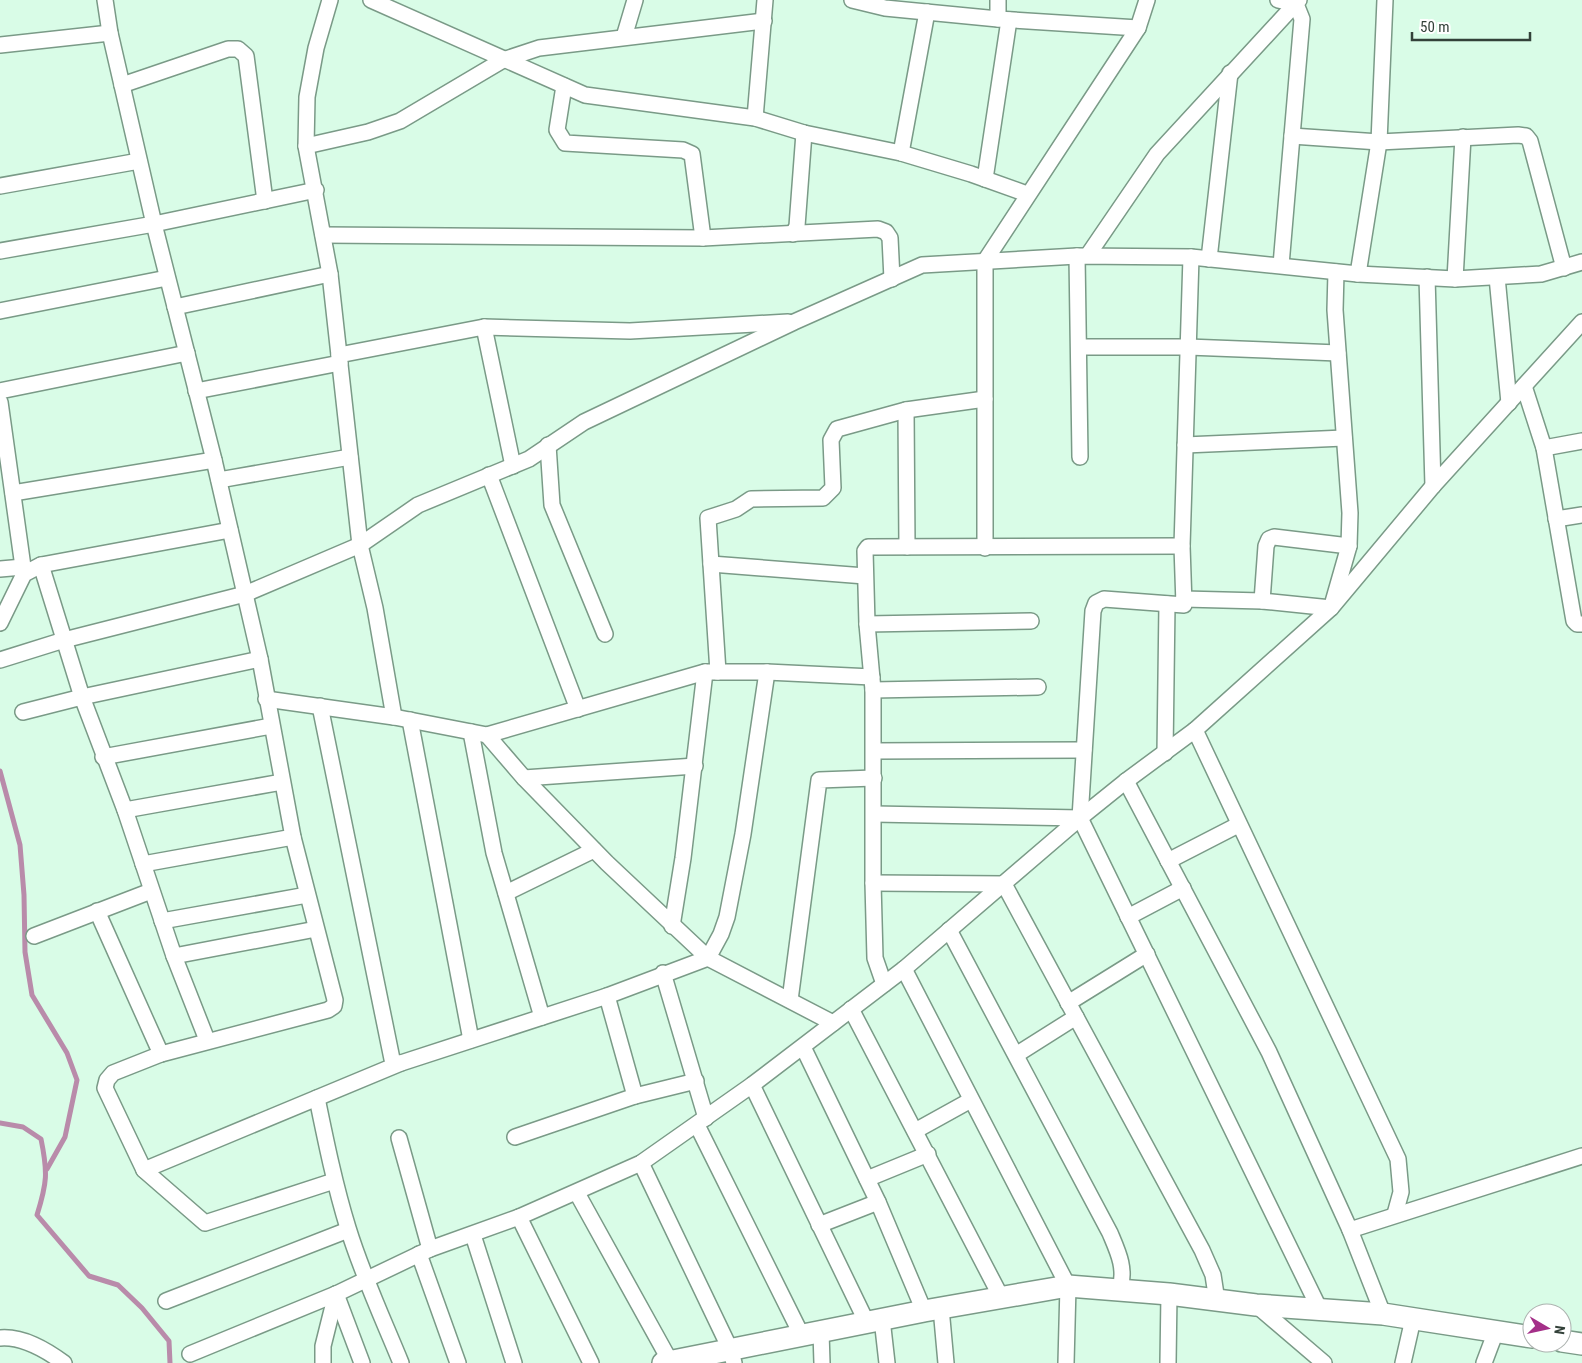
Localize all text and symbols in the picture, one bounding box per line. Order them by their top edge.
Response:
scale bar [1412,10,1530,42]
text: 50 m [1420,18,1450,36]
north arrow [1522,1303,1572,1353]
text: N [1551,1325,1568,1336]

